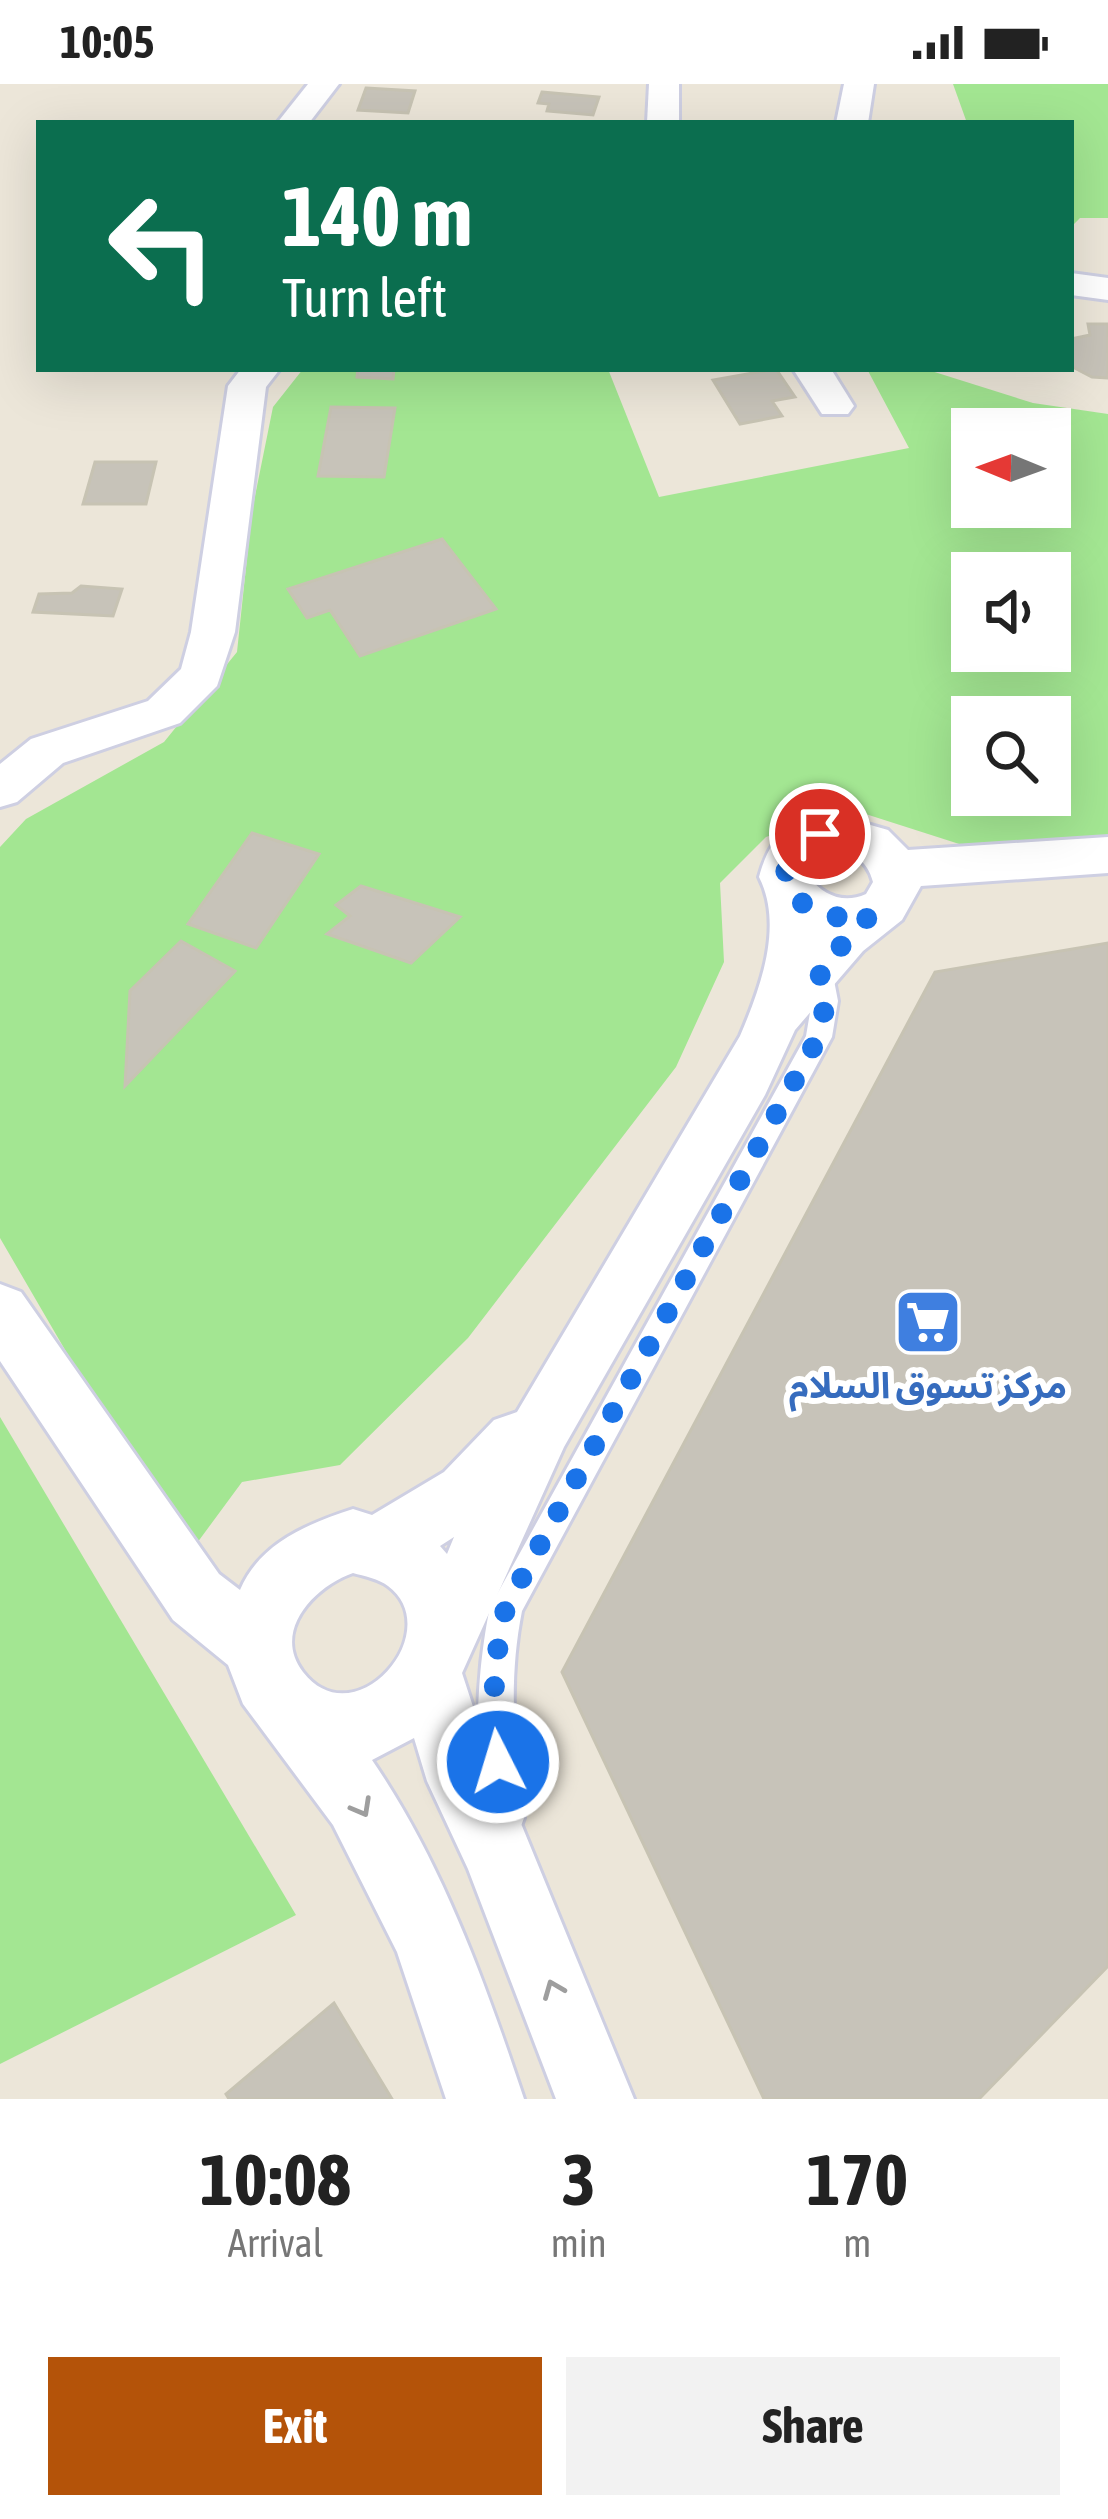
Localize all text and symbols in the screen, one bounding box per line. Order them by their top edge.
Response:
text: 10:05 [60,16,154,68]
icon: left [84,168,240,324]
text: 140 m [282,168,472,264]
text: Turn left [282,267,447,328]
north arrow [951,408,1071,528]
map controls [951,408,1071,816]
button: sound [951,552,1071,672]
button: search [951,696,1071,816]
pin [769,783,871,885]
icon: arrive [787,801,853,867]
supermarket icon: مركز تسوق السلام [893,1287,963,1357]
place label: مركز تسوق السلام [789,1364,1067,1412]
position arrow [435,1699,561,1825]
one-way arrow [348,1795,371,1817]
one-way arrow [543,1980,568,2001]
text: 10:08 [200,2138,351,2220]
text: 3 [562,2138,596,2220]
text: 170 [807,2138,908,2220]
text: Arrival [228,2221,323,2265]
text: min [551,2221,607,2265]
text: m [843,2221,871,2265]
button: Exit [48,2357,542,2495]
button: Share [566,2357,1060,2495]

